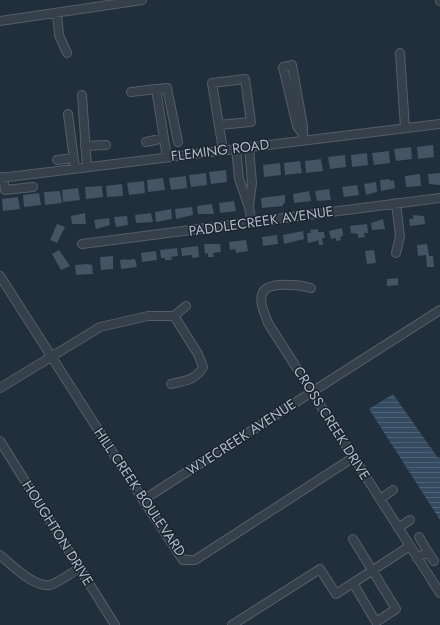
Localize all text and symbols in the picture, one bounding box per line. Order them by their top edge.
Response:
street label: FLEMING ROAD [170,134,270,166]
street label: PADDLECREEK AVENUE [187,201,335,241]
street label: CROSS CREEK DRIVE [289,362,375,484]
street label: WYECREEK AVENUE [182,394,300,480]
street label: HILL CREEK BOULEVARD [89,424,191,560]
street label: HOUGHTON DRIVE [18,477,98,589]

